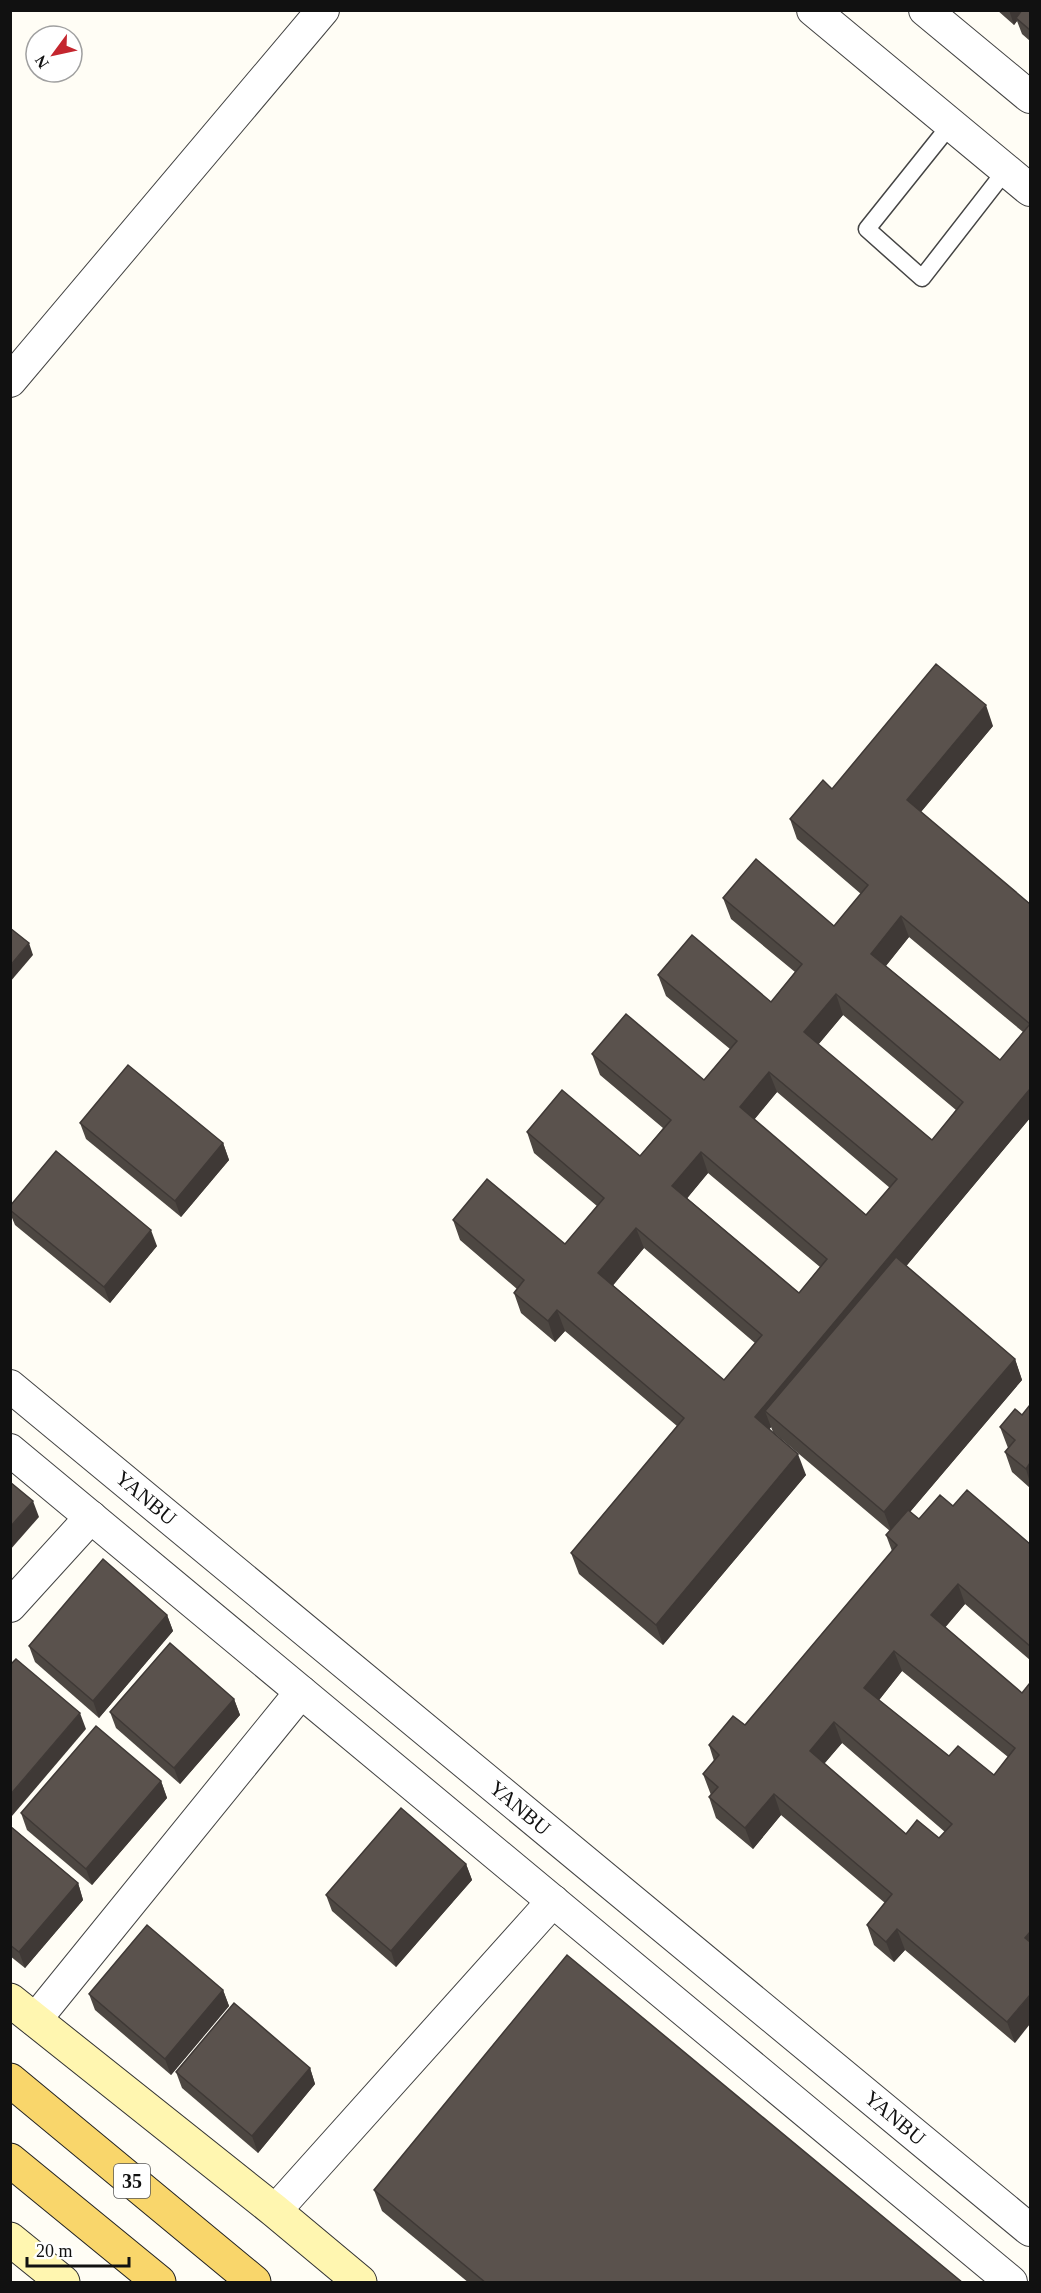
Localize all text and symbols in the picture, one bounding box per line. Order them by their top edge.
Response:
north arrow [24,24,84,84]
text: N [31,52,52,71]
street label: YANBU [111,1466,181,1530]
street label: YANBU [485,1776,555,1840]
street label: YANBU [860,2086,930,2150]
road number: 35 [114,2164,150,2198]
scale bar [27,2230,129,2268]
text: 20 m [36,2241,73,2261]

